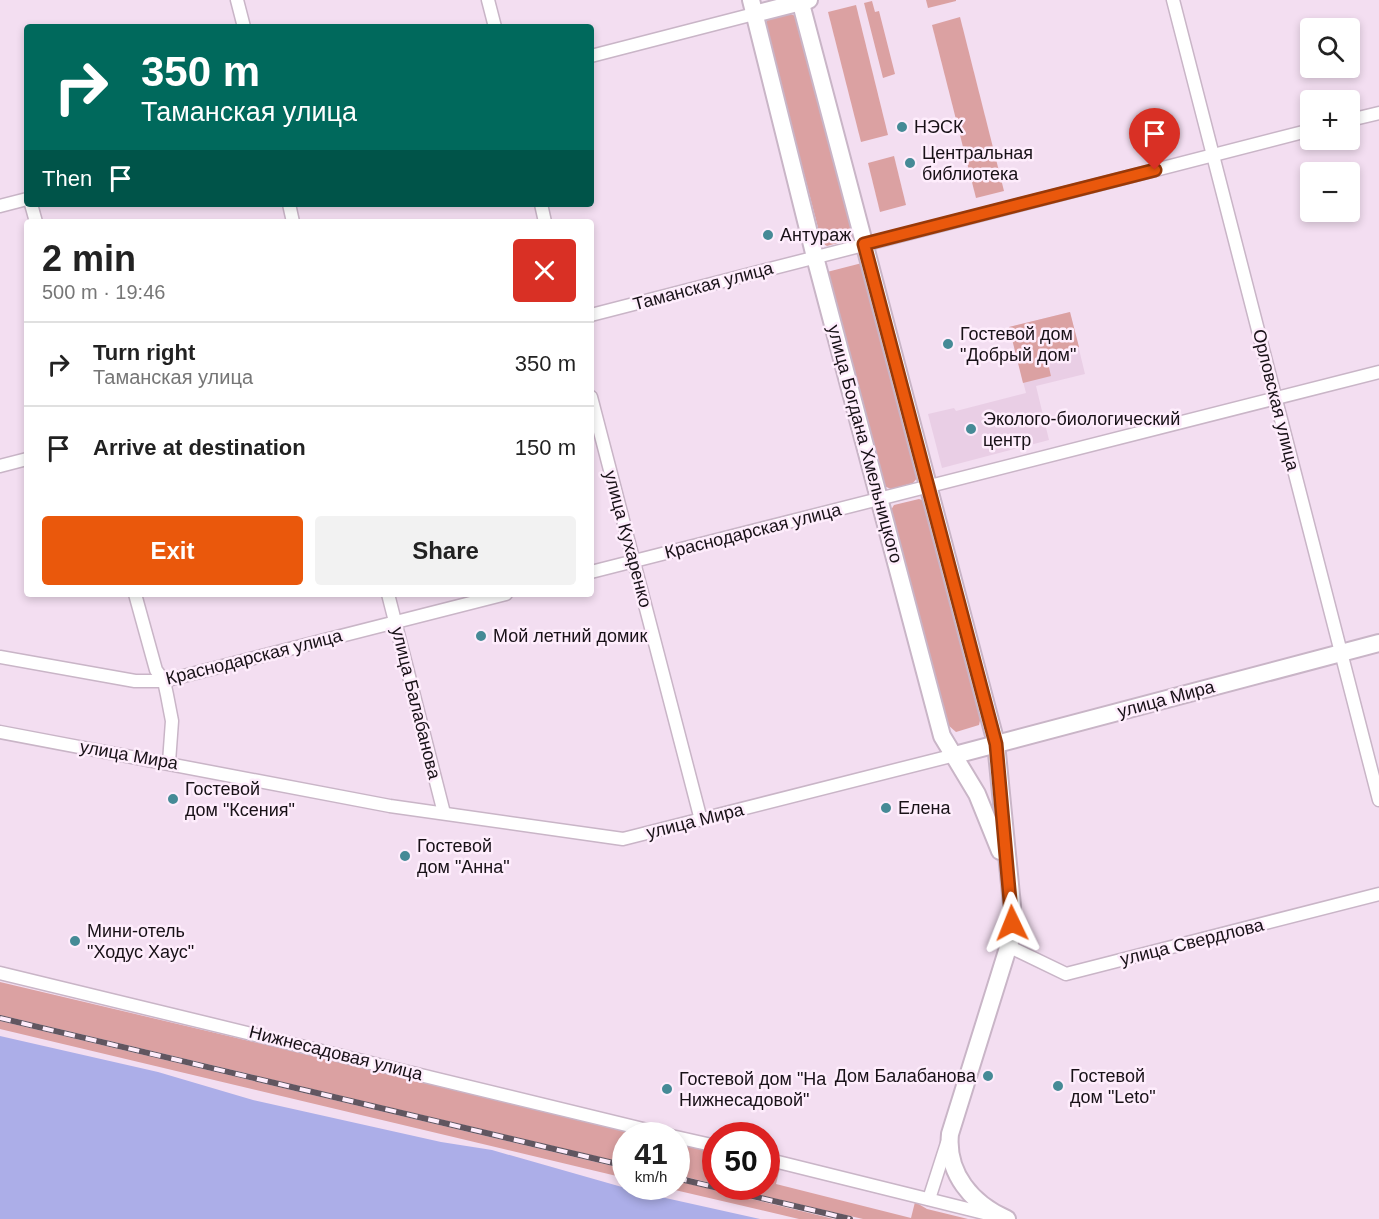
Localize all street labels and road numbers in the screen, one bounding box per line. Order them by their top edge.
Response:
street label: Таманская улица [631,257,776,314]
street label: улица Богдана Хмельницкого [824,323,906,565]
street label: Орловская улица [1249,327,1303,474]
street label: улица Кухаренко [600,468,656,610]
street label: Краснодарская улица [663,499,844,563]
street label: Краснодарская улица [164,625,345,689]
street label: улица Балабанова [387,625,445,782]
street label: улица Мира [1115,676,1218,722]
street label: улица Мира [78,737,181,774]
street label: улица Мира [644,799,747,843]
street label: улица Свердлова [1118,914,1267,969]
street label: Нижнесадовая улица [247,1022,426,1084]

